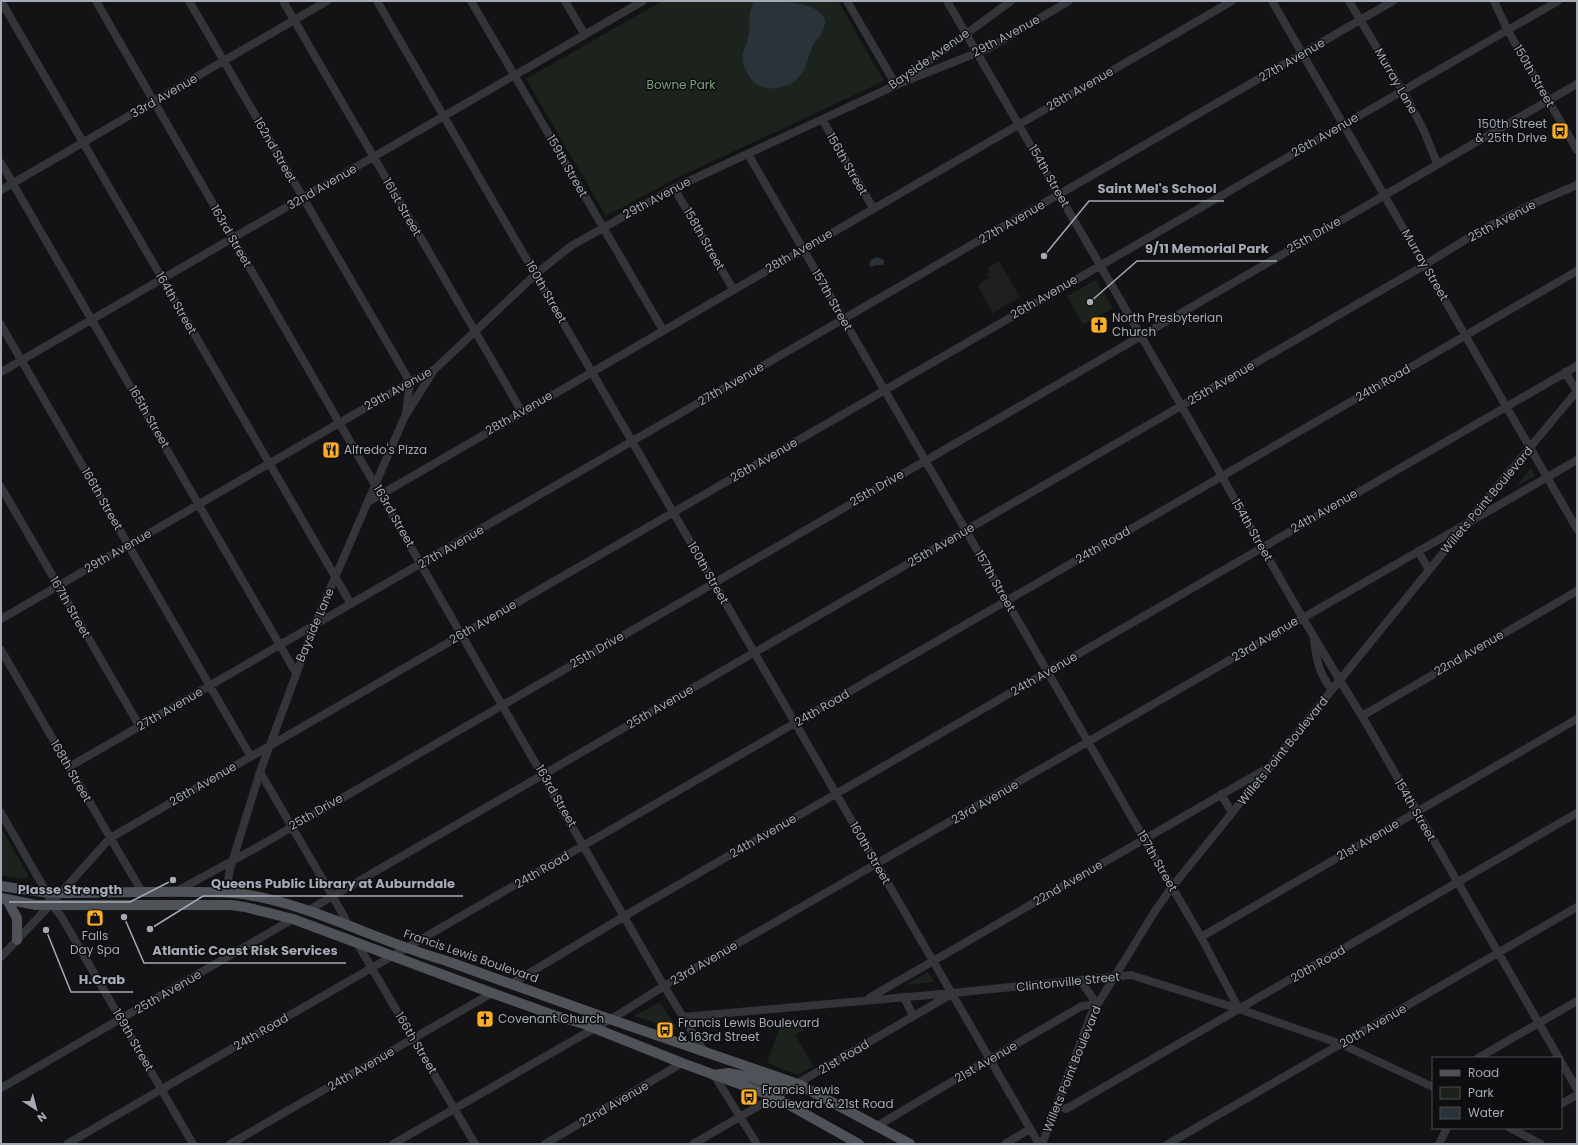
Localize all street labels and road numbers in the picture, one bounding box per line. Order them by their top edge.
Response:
street label: 29th Avenue [969,10,1043,61]
street label: Bayside Avenue [885,24,973,93]
street label: 27th Avenue [1256,34,1328,85]
street label: 150th Street [1510,41,1559,110]
street label: Murray Lane [1371,45,1422,117]
street label: 28th Avenue [1043,63,1116,115]
street label: 33rd Avenue [127,69,200,122]
street label: 26th Avenue [1288,108,1361,161]
street label: 162nd Street [250,114,301,185]
street label: 156th Street [823,129,872,198]
street label: 159th Street [543,131,592,200]
street label: 154th Street [1025,141,1074,210]
street label: 32nd Avenue [284,160,360,213]
street label: 29th Avenue [620,172,694,223]
street label: 161st Street [379,175,426,239]
street label: 27th Avenue [976,196,1048,247]
street label: 25th Avenue [1465,196,1539,246]
street label: 163rd Street [207,201,256,270]
street label: 158th Street [680,204,729,273]
street label: 25th Drive [1284,212,1344,257]
street label: 28th Avenue [762,225,835,277]
street label: Murray Street [1398,226,1453,304]
street label: 160th Street [522,257,571,326]
street label: 157th Street [808,266,857,334]
street label: 164th Street [152,268,201,337]
street label: 26th Avenue [1007,270,1080,323]
street label: 25th Avenue [1184,357,1257,409]
street label: 27th Avenue [695,358,767,409]
street label: 24th Road [1352,360,1413,405]
street label: 29th Avenue [361,363,435,414]
street label: 165th Street [125,382,174,451]
street label: 28th Avenue [482,387,555,439]
street label: 26th Avenue [727,433,800,486]
street label: Willets Point Boulevard [1437,442,1537,557]
street label: 166th Street [78,464,127,533]
street label: 25th Drive [847,465,907,510]
street label: 163rd Street [370,481,419,550]
street label: 24th Avenue [1287,485,1360,537]
street label: 154th Street [1228,495,1277,564]
street label: 25th Avenue [904,519,977,571]
street label: 27th Avenue [415,521,487,572]
street label: 24th Road [1072,522,1133,567]
street label: 29th Avenue [81,525,154,577]
street label: 160th Street [684,538,733,607]
street label: 157th Street [971,547,1020,615]
street label: 167th Street [46,573,95,641]
street label: Bayside Lane [291,585,338,664]
street label: 26th Avenue [446,595,519,648]
street label: 23rd Avenue [1228,612,1301,665]
street label: 22nd Avenue [1431,626,1507,679]
street label: 25th Drive [567,627,627,672]
street label: 24th Avenue [1007,648,1080,700]
street label: 25th Avenue [623,681,696,733]
street label: 27th Avenue [134,683,206,734]
street label: 24th Road [791,685,852,730]
street label: Willets Point Boulevard [1233,693,1332,809]
street label: 168th Street [47,736,96,805]
street label: 26th Avenue [166,757,239,810]
street label: 163rd Street [532,761,581,830]
street label: 23rd Avenue [948,775,1021,828]
street label: 154th Street [1391,775,1440,844]
street label: 25th Drive [286,789,346,834]
street label: 24th Avenue [726,810,799,862]
street label: 21st Avenue [1333,815,1402,864]
street label: 160th Street [846,818,895,887]
street label: 157th Street [1133,827,1182,895]
street label: 24th Road [511,847,572,892]
street label: 22nd Avenue [1030,856,1106,909]
street label: Francis Lewis Boulevard [402,924,541,987]
street label: 23rd Avenue [667,936,740,989]
street label: 20th Road [1287,941,1348,986]
street label: 25th Avenue [131,966,204,1018]
street label: Clintonville Street [1015,968,1121,995]
street label: 20th Avenue [1336,1000,1409,1052]
street label: Willets Point Boulevard [1038,1003,1105,1135]
street label: 169th Street [109,1005,158,1074]
street label: 24th Road [230,1009,291,1054]
street label: 166th Street [391,1009,442,1077]
street label: 21st Road [815,1035,872,1078]
street label: 21st Avenue [951,1037,1020,1086]
street label: 24th Avenue [324,1043,397,1095]
street label: 22nd Avenue [576,1077,652,1130]

